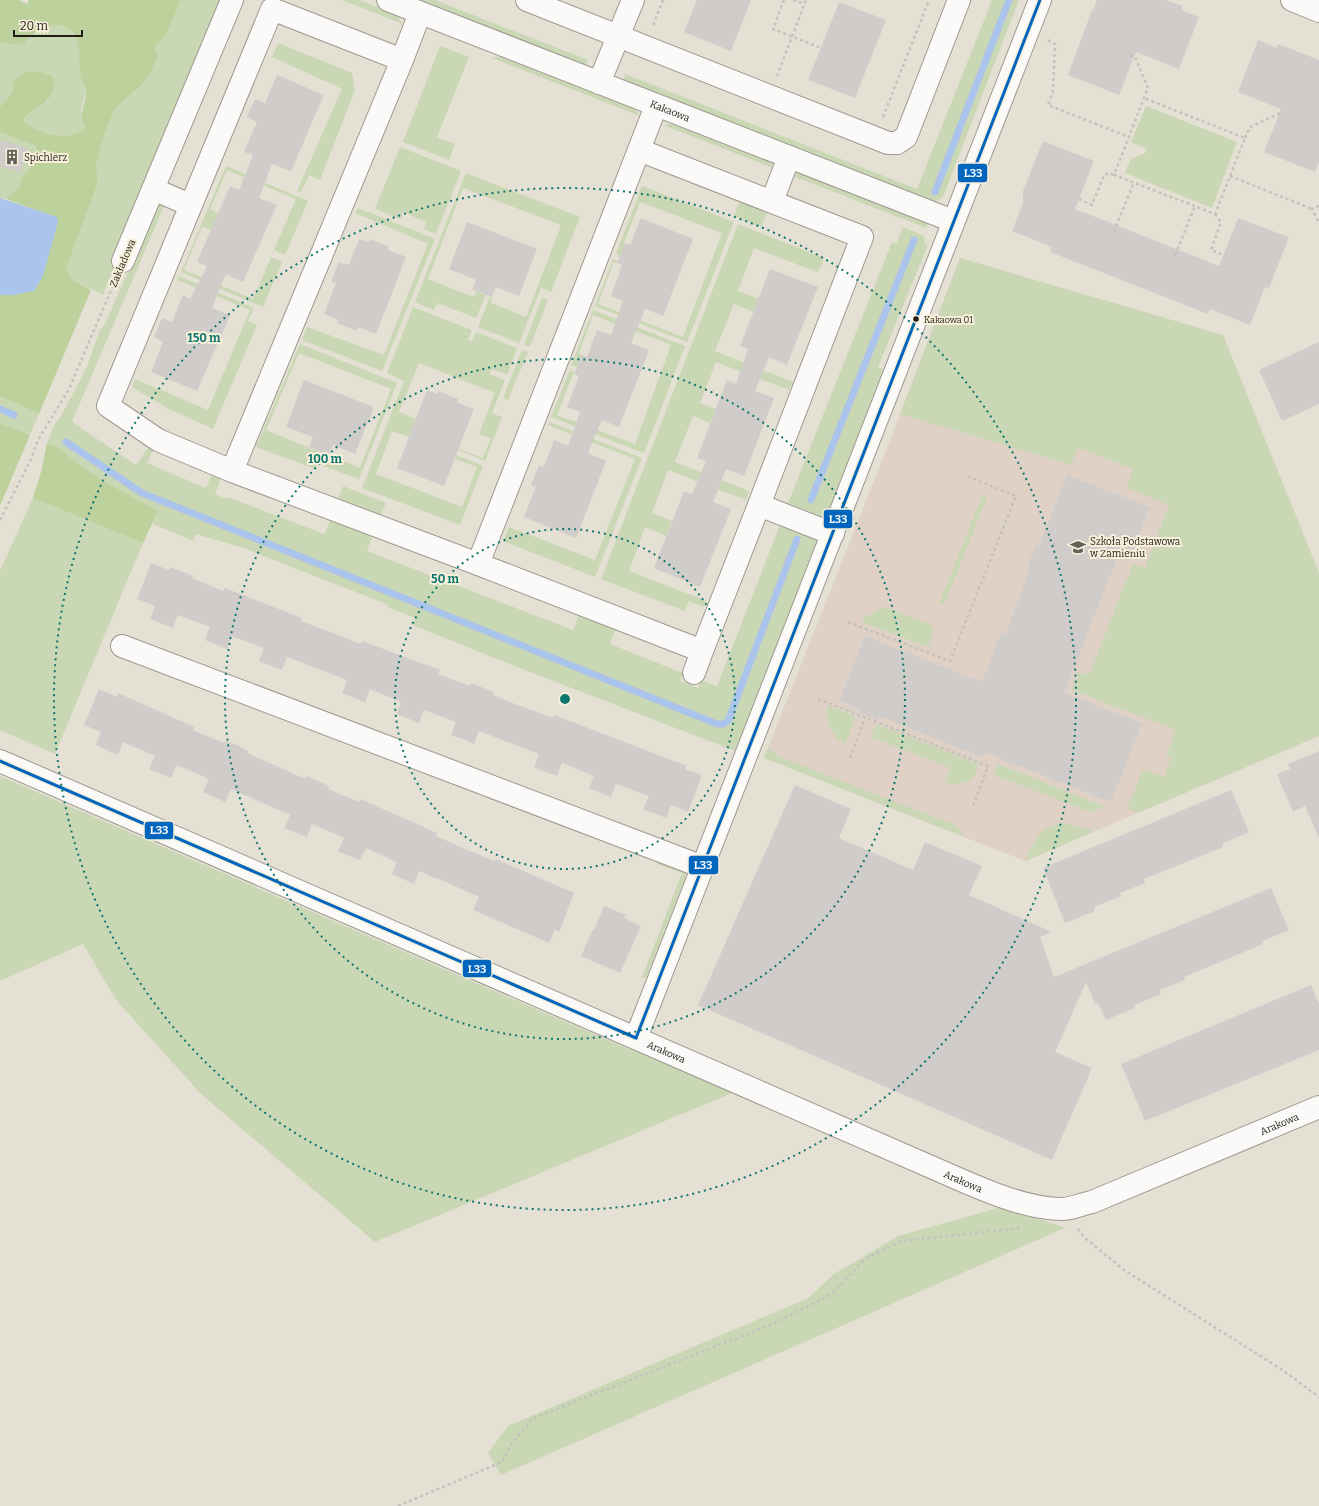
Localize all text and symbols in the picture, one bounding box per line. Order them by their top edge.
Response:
scale bar [14,12,82,38]
text: 20 m [20,19,49,33]
street label: Kakaowa [648,98,692,125]
building icon: Spichlerz [3,148,21,166]
place label: Spichlerz [24,152,68,164]
line badge: L33 [957,163,988,183]
text: L33 [964,167,982,180]
street label: Zakładowa [107,237,139,289]
marker: Kakaowa 01 [911,314,921,324]
place label: Kakaowa 01 [924,315,973,325]
text: 150 m [188,331,221,345]
text: 100 m [308,452,343,466]
line badge: L33 [823,509,853,529]
text: L33 [829,513,847,526]
place label: Szkoła Podstawowa w Zamieniu [1089,536,1181,560]
school or university icon: Szkoła Podstawowa w Zamieniu [1069,538,1087,556]
text: 50 m [431,572,459,586]
centre of rings [558,692,572,706]
line badge: L33 [144,821,174,840]
text: L33 [150,824,168,837]
line badge: L33 [688,855,719,875]
text: L33 [694,859,712,872]
line badge: L33 [462,959,492,978]
text: L33 [468,963,486,976]
street label: Arakowa [645,1039,688,1066]
street label: Arakowa [1259,1111,1301,1138]
street label: Arakowa [942,1168,984,1196]

